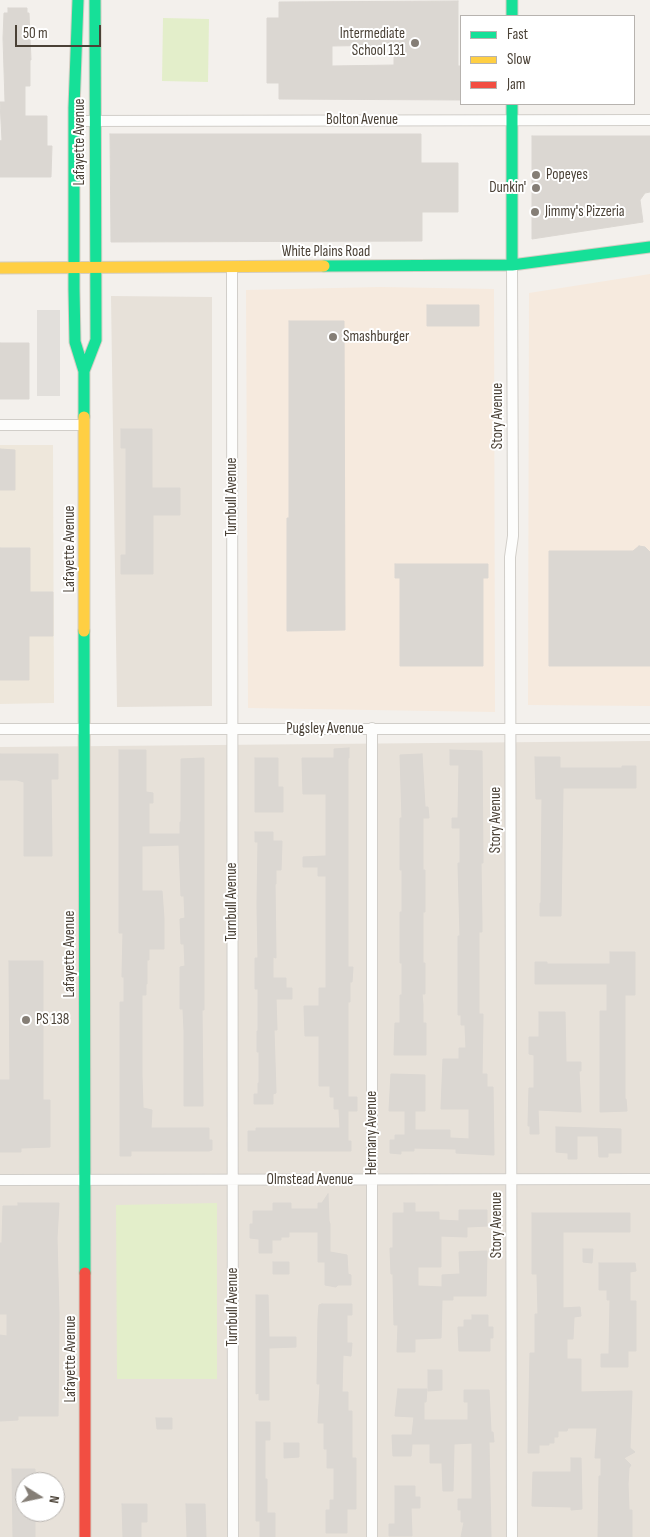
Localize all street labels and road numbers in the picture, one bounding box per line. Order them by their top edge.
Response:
street label: Lafayette Avenue [71,99,89,185]
street label: Bolton Avenue [326,111,398,129]
street label: White Plains Road [282,243,370,261]
street label: Story Avenue [489,383,507,449]
street label: Turnbull Avenue [223,457,241,537]
street label: Lafayette Avenue [61,506,79,592]
street label: Pugsley Avenue [286,720,364,738]
street label: Story Avenue [487,787,505,853]
street label: Turnbull Avenue [223,862,241,942]
street label: Lafayette Avenue [61,911,79,997]
street label: Hermany Avenue [363,1091,381,1175]
street label: Olmstead Avenue [267,1171,353,1189]
street label: Story Avenue [488,1192,506,1258]
street label: Turnbull Avenue [224,1267,242,1347]
street label: Lafayette Avenue [62,1316,80,1402]

